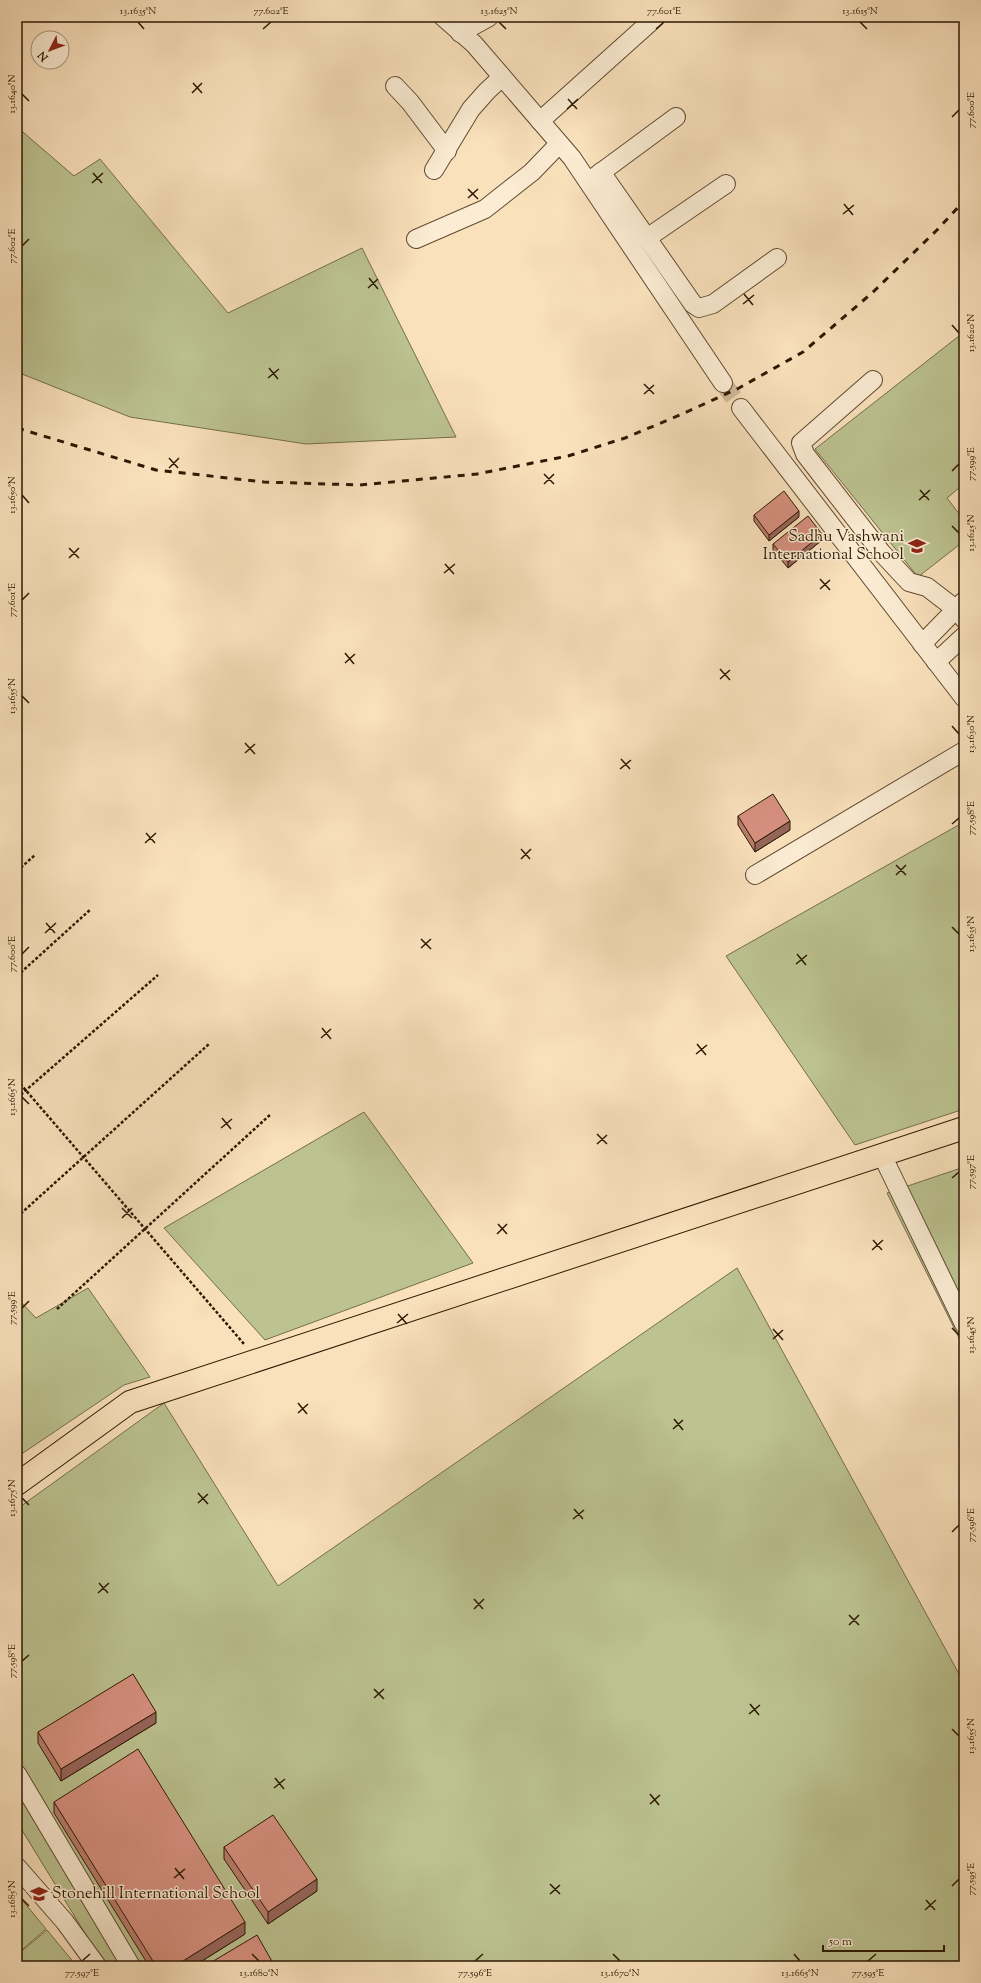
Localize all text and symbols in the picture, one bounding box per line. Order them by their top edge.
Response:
text: 13.1635°N [120,4,156,19]
text: 77.602°E [253,4,289,19]
text: 13.1625°N [481,4,517,19]
text: 77.601°E [647,4,681,19]
text: 13.1615°N [842,4,878,19]
north arrow [30,30,70,70]
text: N [34,47,53,65]
text: 13.1640°N [5,75,20,113]
text: 77.600°E [964,92,979,128]
text: 77.602°E [5,228,20,264]
text: 13.1620°N [964,314,979,352]
text: 77.599°E [964,447,979,481]
text: 13.1650°N [5,476,20,514]
text: 13.1625°N [964,515,979,551]
place label: Sadhu Vashwani International School [763,526,905,567]
school or university icon: Sadhu Vashwani International School [907,536,927,556]
text: 77.601°E [5,583,20,617]
text: 13.1655°N [5,678,20,714]
text: 13.1630°N [964,715,979,753]
text: 77.598°E [964,801,979,835]
text: 13.1635°N [964,916,979,952]
text: 77.600°E [5,936,20,972]
text: 13.1665°N [5,1078,20,1116]
text: 77.597°E [964,1155,979,1189]
text: 77.599°E [5,1291,20,1325]
text: 13.1645°N [964,1316,979,1354]
text: 13.1675°N [5,1479,20,1517]
text: 77.596°E [964,1508,979,1542]
text: 77.598°E [5,1644,20,1678]
text: 13.1655°N [964,1718,979,1754]
text: 77.595°E [964,1863,979,1895]
text: 13.1685°N [5,1880,20,1918]
place label: Stonehill International School [52,1883,261,1906]
school or university icon: Stonehill International School [29,1884,49,1904]
scale bar [823,1927,944,1953]
text: 50 m [828,1933,852,1951]
text: 77.597°E [65,1966,99,1981]
text: 13.1680°N [240,1966,279,1981]
text: 77.596°E [458,1966,492,1981]
text: 13.1670°N [601,1966,639,1981]
text: 13.1665°N [781,1966,819,1981]
text: 77.595°E [852,1966,884,1981]

